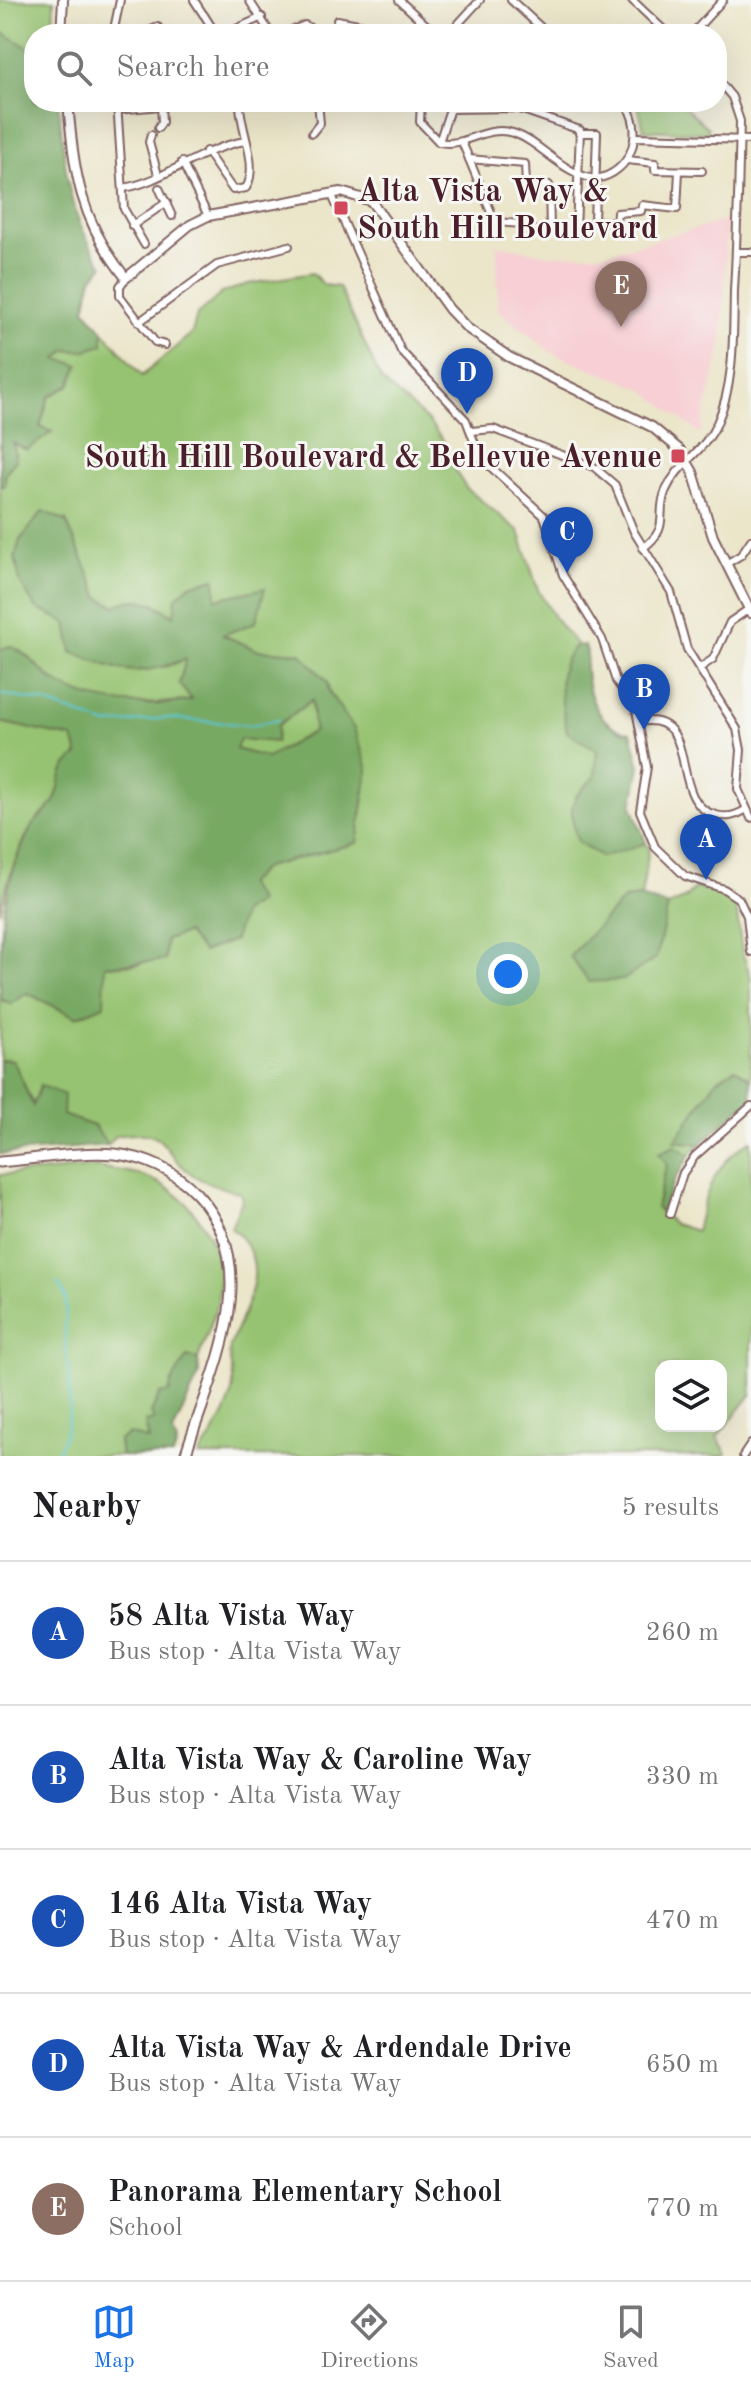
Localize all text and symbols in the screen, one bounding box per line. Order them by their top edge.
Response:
search box [24,24,727,112]
icon: search [52,46,96,90]
text: Search here [116,53,270,83]
place label: Alta Vista Way & South Hill Boulevard [357,177,658,246]
marker: Alta Vista Way & South Hill Boulevard [332,199,350,217]
pin: E [595,261,647,327]
pin: D [441,348,493,414]
place label: South Hill Boulevard & Bellevue Avenue [84,443,662,475]
marker: South Hill Boulevard & Bellevue Avenue [669,447,687,465]
pin: C [541,507,593,573]
pin: B [618,664,670,730]
pin: A [680,814,732,880]
your location [488,954,528,994]
map controls [655,1360,727,1432]
button: layers [655,1360,727,1432]
text: Nearby [32,1491,142,1525]
text: 5 results [621,1495,719,1521]
text: 58 Alta Vista Way [108,1602,355,1632]
text: A [48,1620,68,1646]
text: 260 m [646,1620,719,1646]
text: Bus stop · Alta Vista Way [108,1639,401,1665]
text: Alta Vista Way & Caroline Way [108,1746,532,1776]
text: B [49,1764,67,1790]
text: 330 m [646,1764,719,1790]
text: Bus stop · Alta Vista Way [108,1783,401,1809]
text: 146 Alta Vista Way [108,1890,372,1920]
text: C [49,1908,67,1934]
text: 470 m [646,1908,719,1934]
text: Bus stop · Alta Vista Way [108,1927,401,1953]
text: Alta Vista Way & Ardendale Drive [108,2034,572,2064]
text: D [48,2052,68,2078]
text: 650 m [646,2052,719,2078]
text: Bus stop · Alta Vista Way [108,2071,401,2097]
text: Panorama Elementary School [108,2178,502,2208]
text: E [49,2196,67,2222]
text: 770 m [646,2196,719,2222]
text: School [108,2215,182,2241]
tab: Map [92,2300,136,2375]
tab: Directions [321,2300,418,2375]
tab: Saved [603,2300,659,2375]

